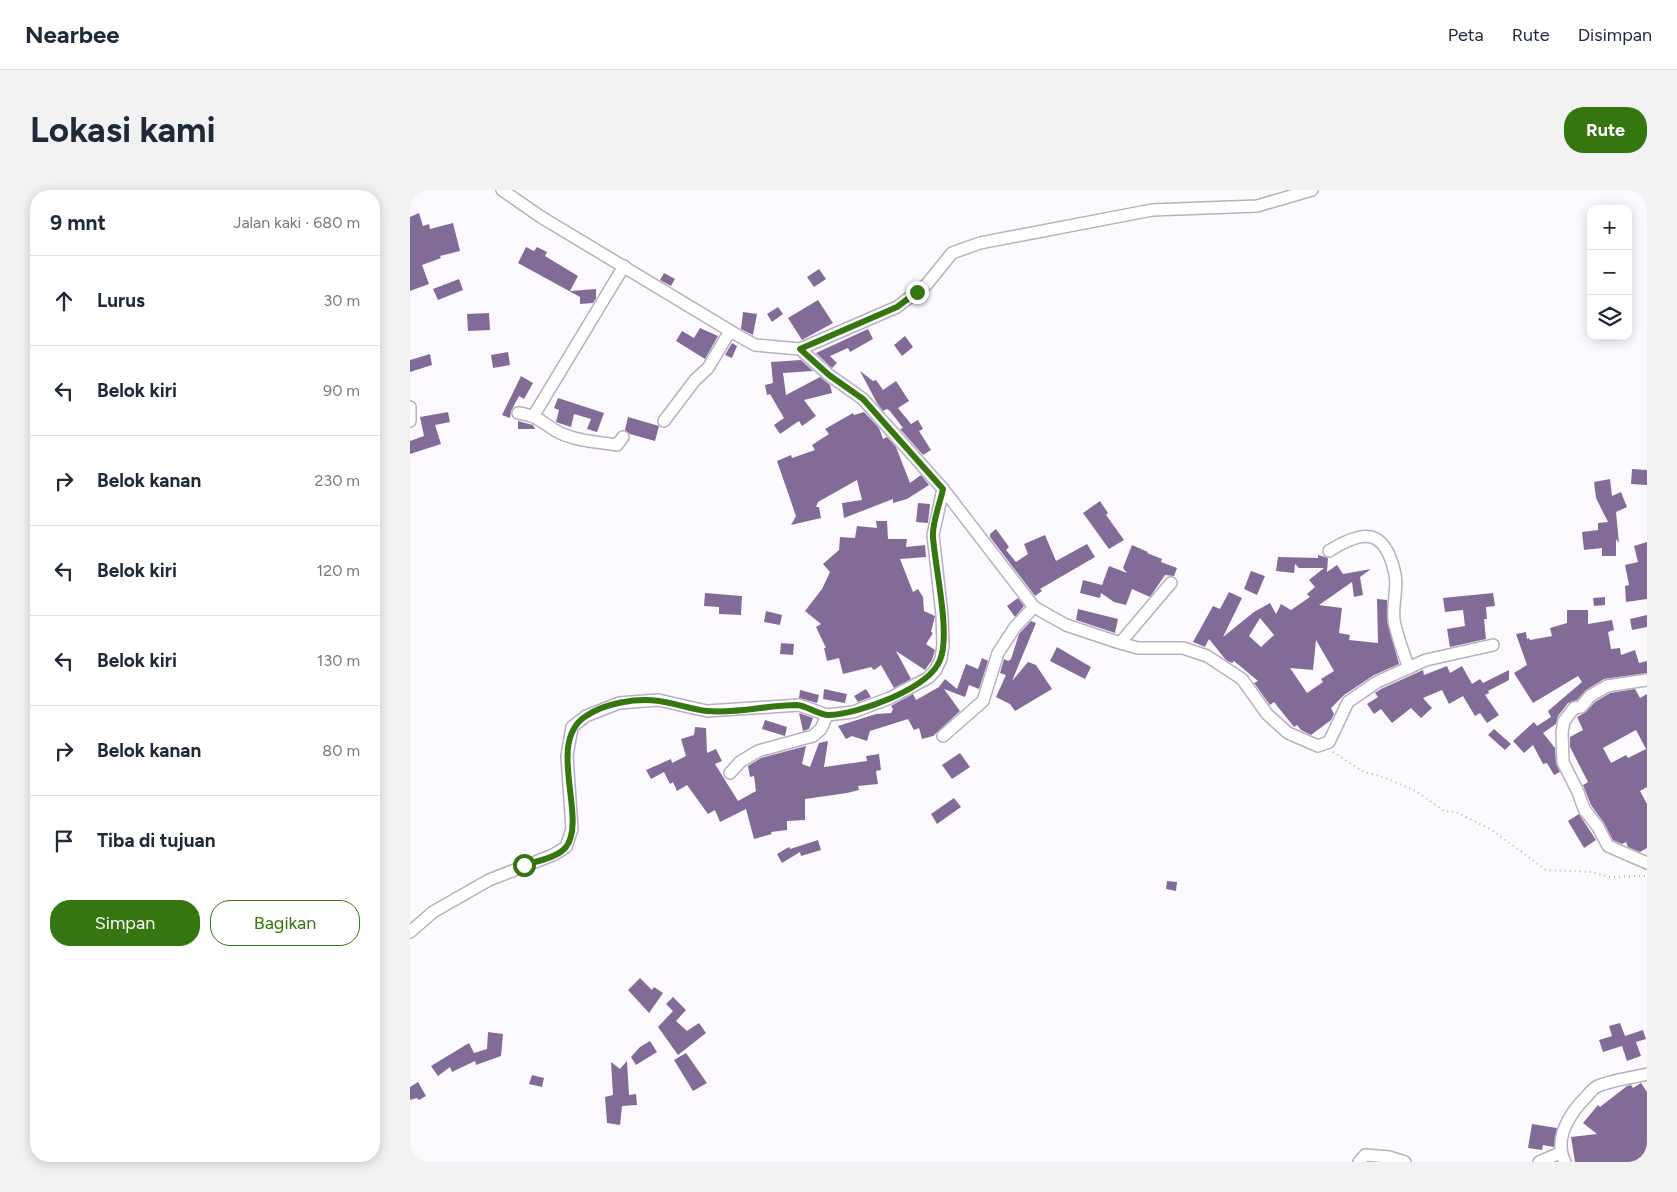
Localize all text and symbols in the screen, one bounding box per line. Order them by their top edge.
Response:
text: Nearbee [25,20,120,49]
text: Peta [1448,24,1484,46]
text: Rute [1512,24,1550,46]
text: Disimpan [1578,24,1652,46]
button: Rute [1564,107,1647,153]
text: Lokasi kami [30,109,216,151]
map controls [1587,205,1632,340]
button: + [1587,205,1632,250]
text: 9 mnt [50,210,106,235]
text: Jalan kaki · 680 m [233,213,360,232]
button: − [1587,250,1632,295]
route end [906,281,929,304]
icon: ahead [50,287,78,315]
text: Lurus [97,289,145,312]
text: 30 m [323,291,360,310]
button: layers [1587,295,1632,340]
icon: left [50,377,78,405]
text: Belok kiri [97,379,177,402]
text: 90 m [323,381,360,400]
icon: right [50,467,78,495]
text: Belok kanan [97,469,201,492]
text: 230 m [315,471,360,490]
icon: left [50,557,78,585]
text: Belok kiri [97,559,177,582]
text: 120 m [317,561,360,580]
icon: left [50,647,78,675]
text: Belok kiri [97,649,177,672]
text: 130 m [317,651,360,670]
icon: right [50,737,78,765]
text: Belok kanan [97,739,201,762]
text: 80 m [322,741,360,760]
icon: arrive [50,827,78,855]
text: Tiba di tujuan [97,829,216,852]
route start [513,854,536,877]
button: Simpan [50,900,200,946]
button: Bagikan [210,900,360,946]

